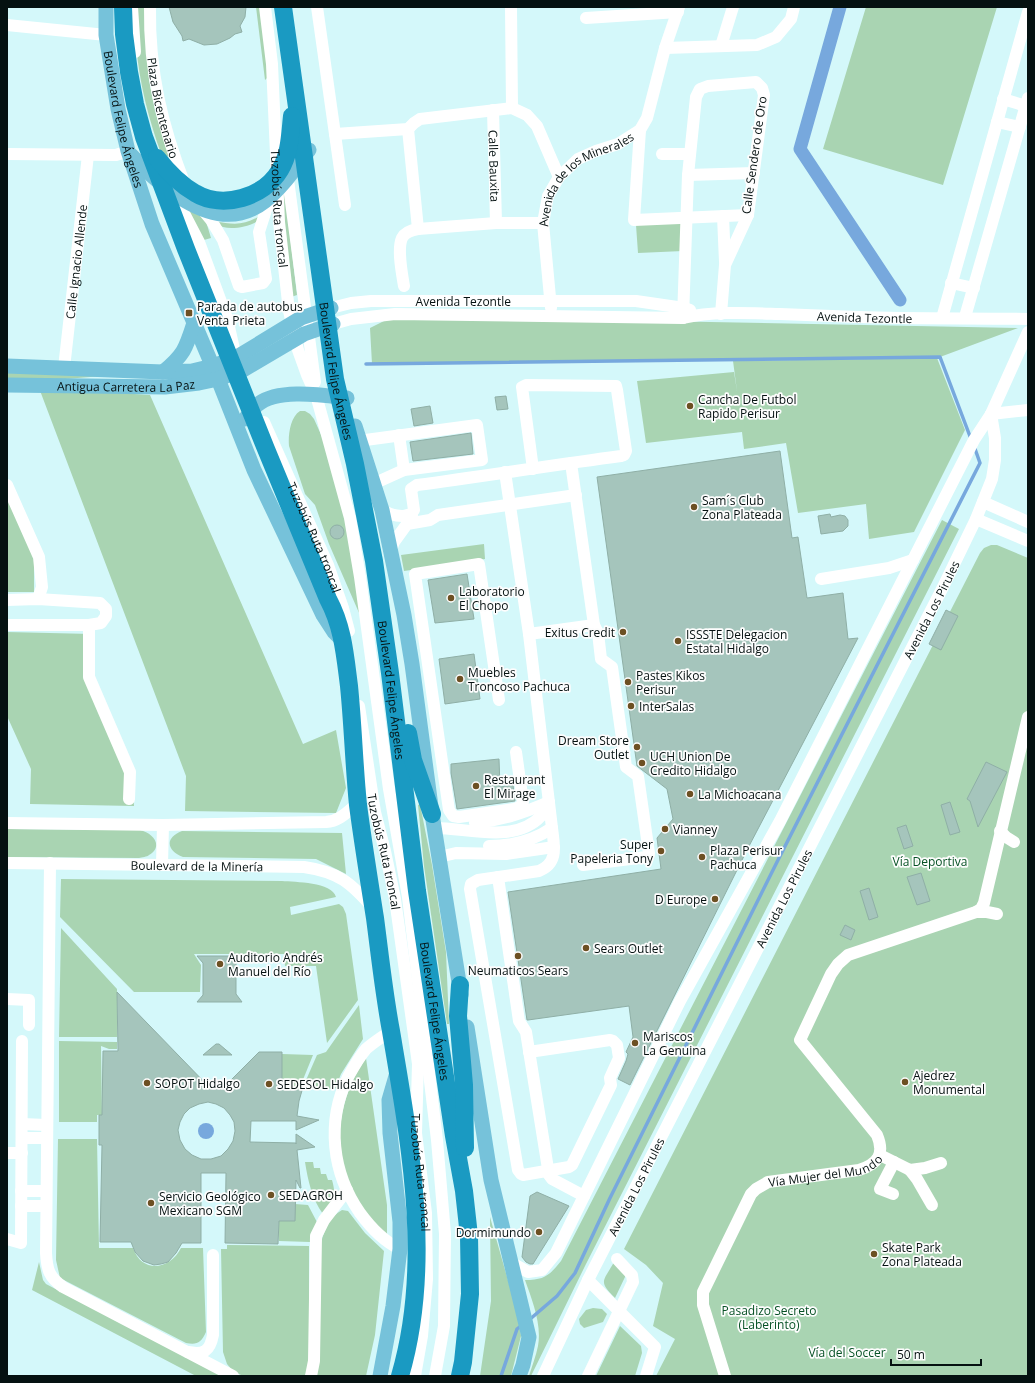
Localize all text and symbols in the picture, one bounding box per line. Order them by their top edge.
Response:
street label: Boulevard Felipe Ángeles [100,49,148,190]
street label: Plaza Bicentenario [144,56,183,160]
street label: Calle Sendero de Oro [737,95,771,215]
street label: Avenida de los Minerales [534,128,637,228]
street label: Calle Bauxita [485,130,504,202]
street label: Tuzobús Ruta troncal [267,149,293,268]
street label: Calle Ignacio Allende [61,203,91,320]
street label: Avenida Tezontle [416,293,511,310]
place label: Parada de autobus Venta Prieta [197,298,303,329]
street label: Boulevard Felipe Ángeles [316,301,358,442]
street label: Avenida Tezontle [817,307,913,327]
marker: Parada de autobus Venta Prieta [184,308,194,318]
street label: Antigua Carretera La Paz [57,375,196,396]
place label: Cancha De Futbol Rapido Perisur [698,391,796,422]
marker: Cancha De Futbol Rapido Perisur [685,401,695,411]
street label: Tuzobús Ruta troncal [284,479,345,595]
place label: Sam´s Club Zona Plateada [702,492,782,523]
marker: Sam´s Club Zona Plateada [689,502,699,512]
street label: Avenida Los Pirules [899,557,963,662]
place label: Laboratorio El Chopo [459,583,525,614]
marker: Laboratorio El Chopo [446,593,456,603]
street label: Boulevard Felipe Ángeles [374,619,409,761]
place label: Exitus Credit [545,624,615,641]
place label: ISSSTE Delegacion Estatal Hidalgo [686,626,787,657]
marker: Exitus Credit [618,627,628,637]
marker: ISSSTE Delegacion Estatal Hidalgo [673,636,683,646]
place label: Muebles Troncoso Pachuca [468,664,570,695]
place label: Pastes Kikos Perisur [636,667,705,698]
marker: Muebles Troncoso Pachuca [455,674,465,684]
marker: Pastes Kikos Perisur [623,677,633,687]
place label: InterSalas [639,698,695,715]
marker: InterSalas [626,701,636,711]
place label: Dream Store Outlet [558,732,629,763]
marker: Dream Store Outlet [632,742,642,752]
place label: UCH Union De Credito Hidalgo [650,748,737,779]
marker: UCH Union De Credito Hidalgo [637,758,647,768]
place label: Restaurant El Mirage [484,771,545,802]
marker: Restaurant El Mirage [471,781,481,791]
place label: La Michoacana [698,786,781,803]
marker: La Michoacana [685,789,695,799]
street label: Tuzobús Ruta troncal [364,793,405,911]
place label: Vianney [673,821,718,838]
marker: Vianney [660,824,670,834]
place label: Super Papeleria Tony [570,836,654,867]
place label: Plaza Perisur Pachuca [710,842,782,873]
marker: Super Papeleria Tony [656,846,666,856]
street label: Avenida Los Pirules [751,846,816,950]
marker: Plaza Perisur Pachuca [697,852,707,862]
park label: Vía Deportiva [893,853,967,870]
street label: Boulevard de la Minería [130,856,263,875]
place label: D Europe [655,891,707,908]
marker: D Europe [710,894,720,904]
place label: Sears Outlet [594,940,663,957]
street label: Boulevard Felipe Ángeles [416,941,454,1082]
marker: Sears Outlet [581,943,591,953]
place label: Auditorio Andrés Manuel del Río [228,949,323,980]
marker: Neumaticos Sears [513,951,523,961]
marker: Auditorio Andrés Manuel del Río [215,959,225,969]
place label: Neumaticos Sears [468,962,569,979]
place label: Mariscos La Genuina [643,1028,706,1059]
marker: Mariscos La Genuina [630,1038,640,1048]
place label: Ajedrez Monumental [913,1067,985,1098]
place label: SOPOT Hidalgo [155,1075,240,1092]
place label: SEDESOL Hidalgo [277,1076,374,1093]
marker: Ajedrez Monumental [900,1077,910,1087]
marker: SOPOT Hidalgo [142,1078,152,1088]
marker: SEDESOL Hidalgo [264,1079,274,1089]
street label: Tuzobús Ruta troncal [407,1113,435,1232]
street label: Avenida Los Pirules [604,1134,668,1239]
street label: Vía Mujer del Mundo [767,1151,886,1190]
place label: SEDAGROH [279,1187,343,1204]
place label: Servicio Geológico Mexicano SGM [159,1188,261,1219]
marker: SEDAGROH [266,1190,276,1200]
marker: Servicio Geológico Mexicano SGM [146,1198,156,1208]
place label: Dormimundo [456,1224,531,1241]
marker: Dormimundo [534,1227,544,1237]
place label: Skate Park Zona Plateada [882,1239,962,1270]
marker: Skate Park Zona Plateada [869,1249,879,1259]
park label: Pasadizo Secreto (Laberinto) [722,1302,816,1333]
scale bar [891,1341,981,1367]
park label: Vía del Soccer [808,1344,886,1361]
text: 50 m [897,1346,925,1363]

